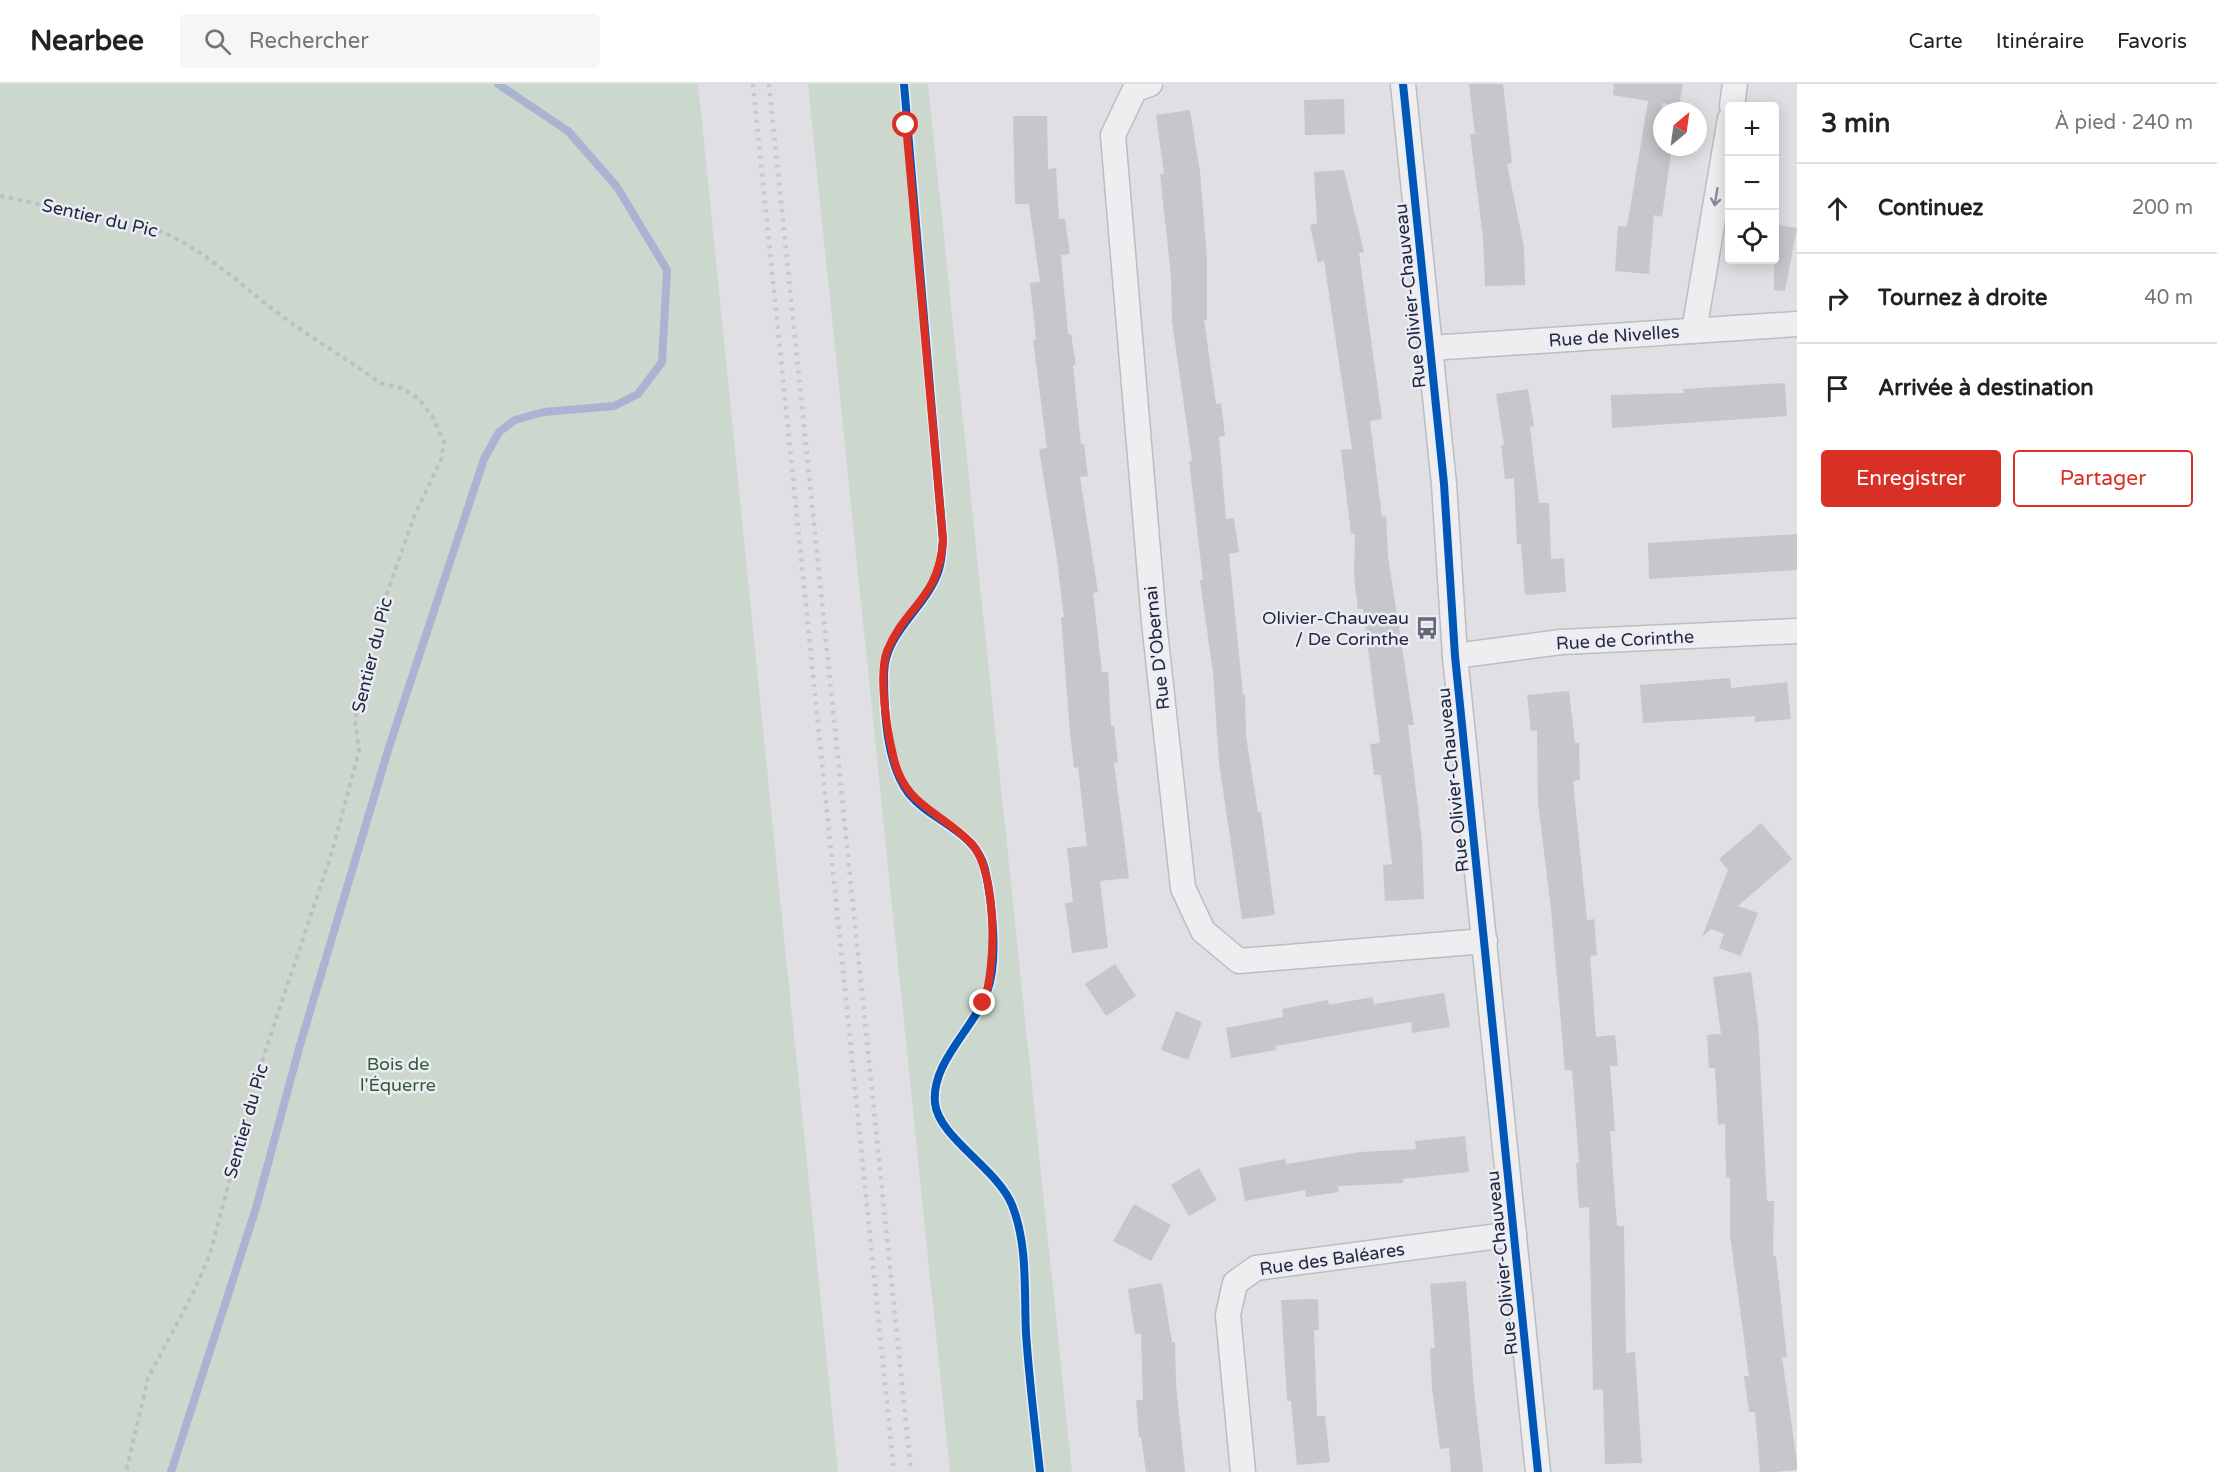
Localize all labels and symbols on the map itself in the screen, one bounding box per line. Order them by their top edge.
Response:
north arrow [1653,102,1707,156]
route start [892,111,918,137]
one-way arrow [1711,187,1722,207]
street label: Sentier du Pic [40,194,160,242]
street label: Rue Olivier-Chauveau [1389,203,1431,389]
street label: Rue de Nivelles [1548,320,1680,352]
street label: Rue D'Obernai [1140,585,1174,711]
street label: Sentier du Pic [347,595,397,715]
place label: Olivier-Chauveau / De Corinthe [1262,607,1409,650]
bus stop icon: Olivier-Chauveau / De Corinthe [1414,615,1440,641]
street label: Rue de Corinthe [1555,625,1695,655]
street label: Rue Olivier-Chauveau [1432,687,1474,873]
route end [969,989,995,1015]
park label: Bois de l'Équerre [360,1053,436,1096]
street label: Sentier du Pic [219,1061,273,1181]
street label: Rue Olivier-Chauveau [1481,1170,1523,1356]
street label: Rue des Baléares [1258,1238,1406,1280]

